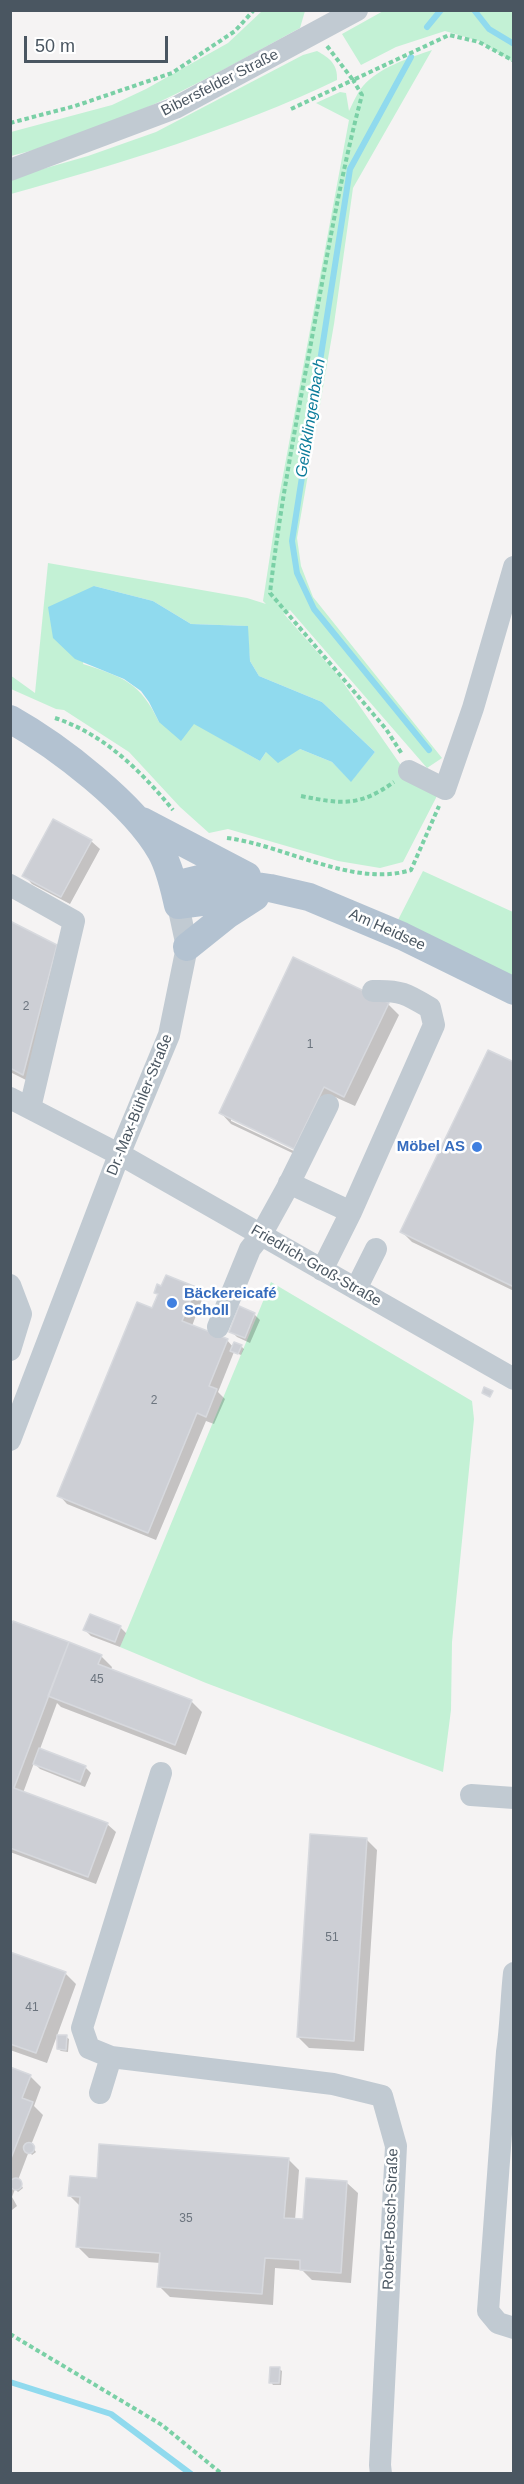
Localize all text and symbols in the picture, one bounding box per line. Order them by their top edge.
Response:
scale bar [27,24,171,62]
text: 50 m [35,36,75,56]
street label: Bibersfelder Straße [158,46,282,120]
water label: Geißklingenbach [292,357,330,479]
street label: Am Heidsee [346,905,428,955]
house number: 2 [23,1000,29,1014]
street label: Dr.-Max-Bühler-Straße [103,1032,177,1178]
house number: 1 [307,1038,313,1052]
place label: Möbel AS [397,1138,465,1156]
marker: Möbel AS [470,1140,484,1154]
street label: Friedrich-Groß-Straße [248,1221,384,1311]
place label: Bäckereicafé Scholl [184,1285,277,1320]
marker: Bäckereicafé Scholl [165,1296,179,1310]
house number: 2 [151,1394,157,1408]
house number: 45 [90,1673,104,1687]
house number: 51 [325,1931,339,1945]
house number: 41 [25,2001,39,2015]
street label: Robert-Bosch-Straße [380,2148,402,2290]
house number: 35 [179,2212,193,2226]

